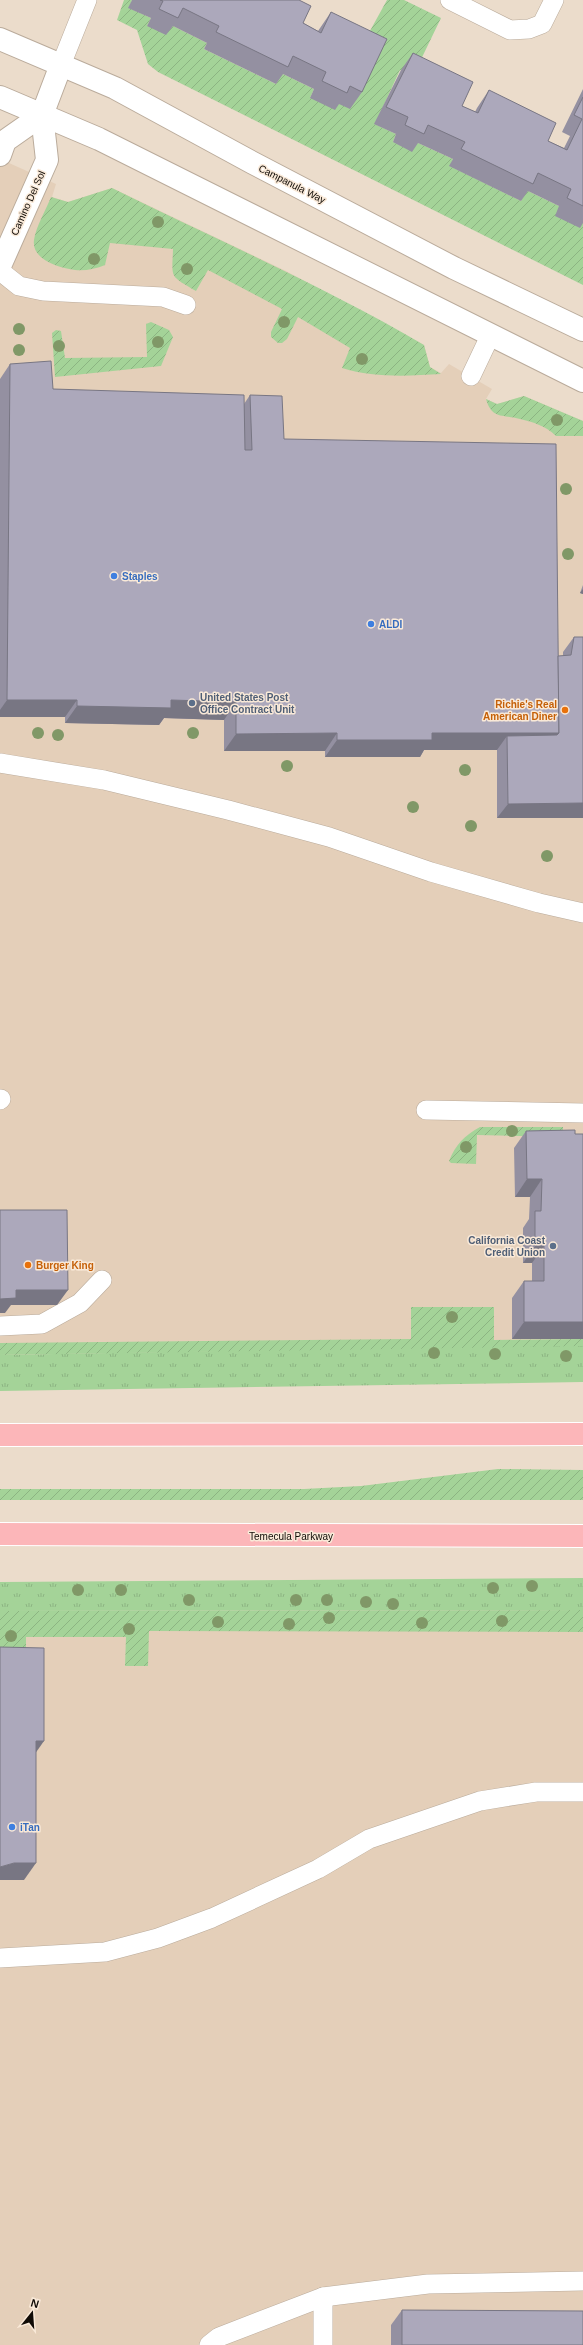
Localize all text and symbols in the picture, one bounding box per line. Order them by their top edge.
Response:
street label: Campanula Way [257,162,327,206]
street label: Camino Del Sol [9,169,47,237]
marker: Staples [109,571,119,581]
place label: Staples [122,571,158,582]
marker: ALDI [366,619,376,629]
place label: ALDI [379,619,403,630]
place label: United States Post Office Contract Unit [200,692,295,715]
marker: United States Post Office Contract Unit [187,698,197,708]
place label: Richie's Real American Diner [483,699,557,722]
marker: Richie's Real American Diner [560,705,570,715]
place label: California Coast Credit Union [468,1235,546,1258]
marker: California Coast Credit Union [548,1241,558,1251]
marker: Burger King [23,1260,33,1270]
place label: Burger King [36,1260,94,1271]
street label: Temecula Parkway [249,1531,333,1542]
marker: iTan [7,1822,17,1832]
place label: iTan [20,1822,40,1833]
north arrow [12,2293,52,2333]
text: N [29,2297,41,2310]

